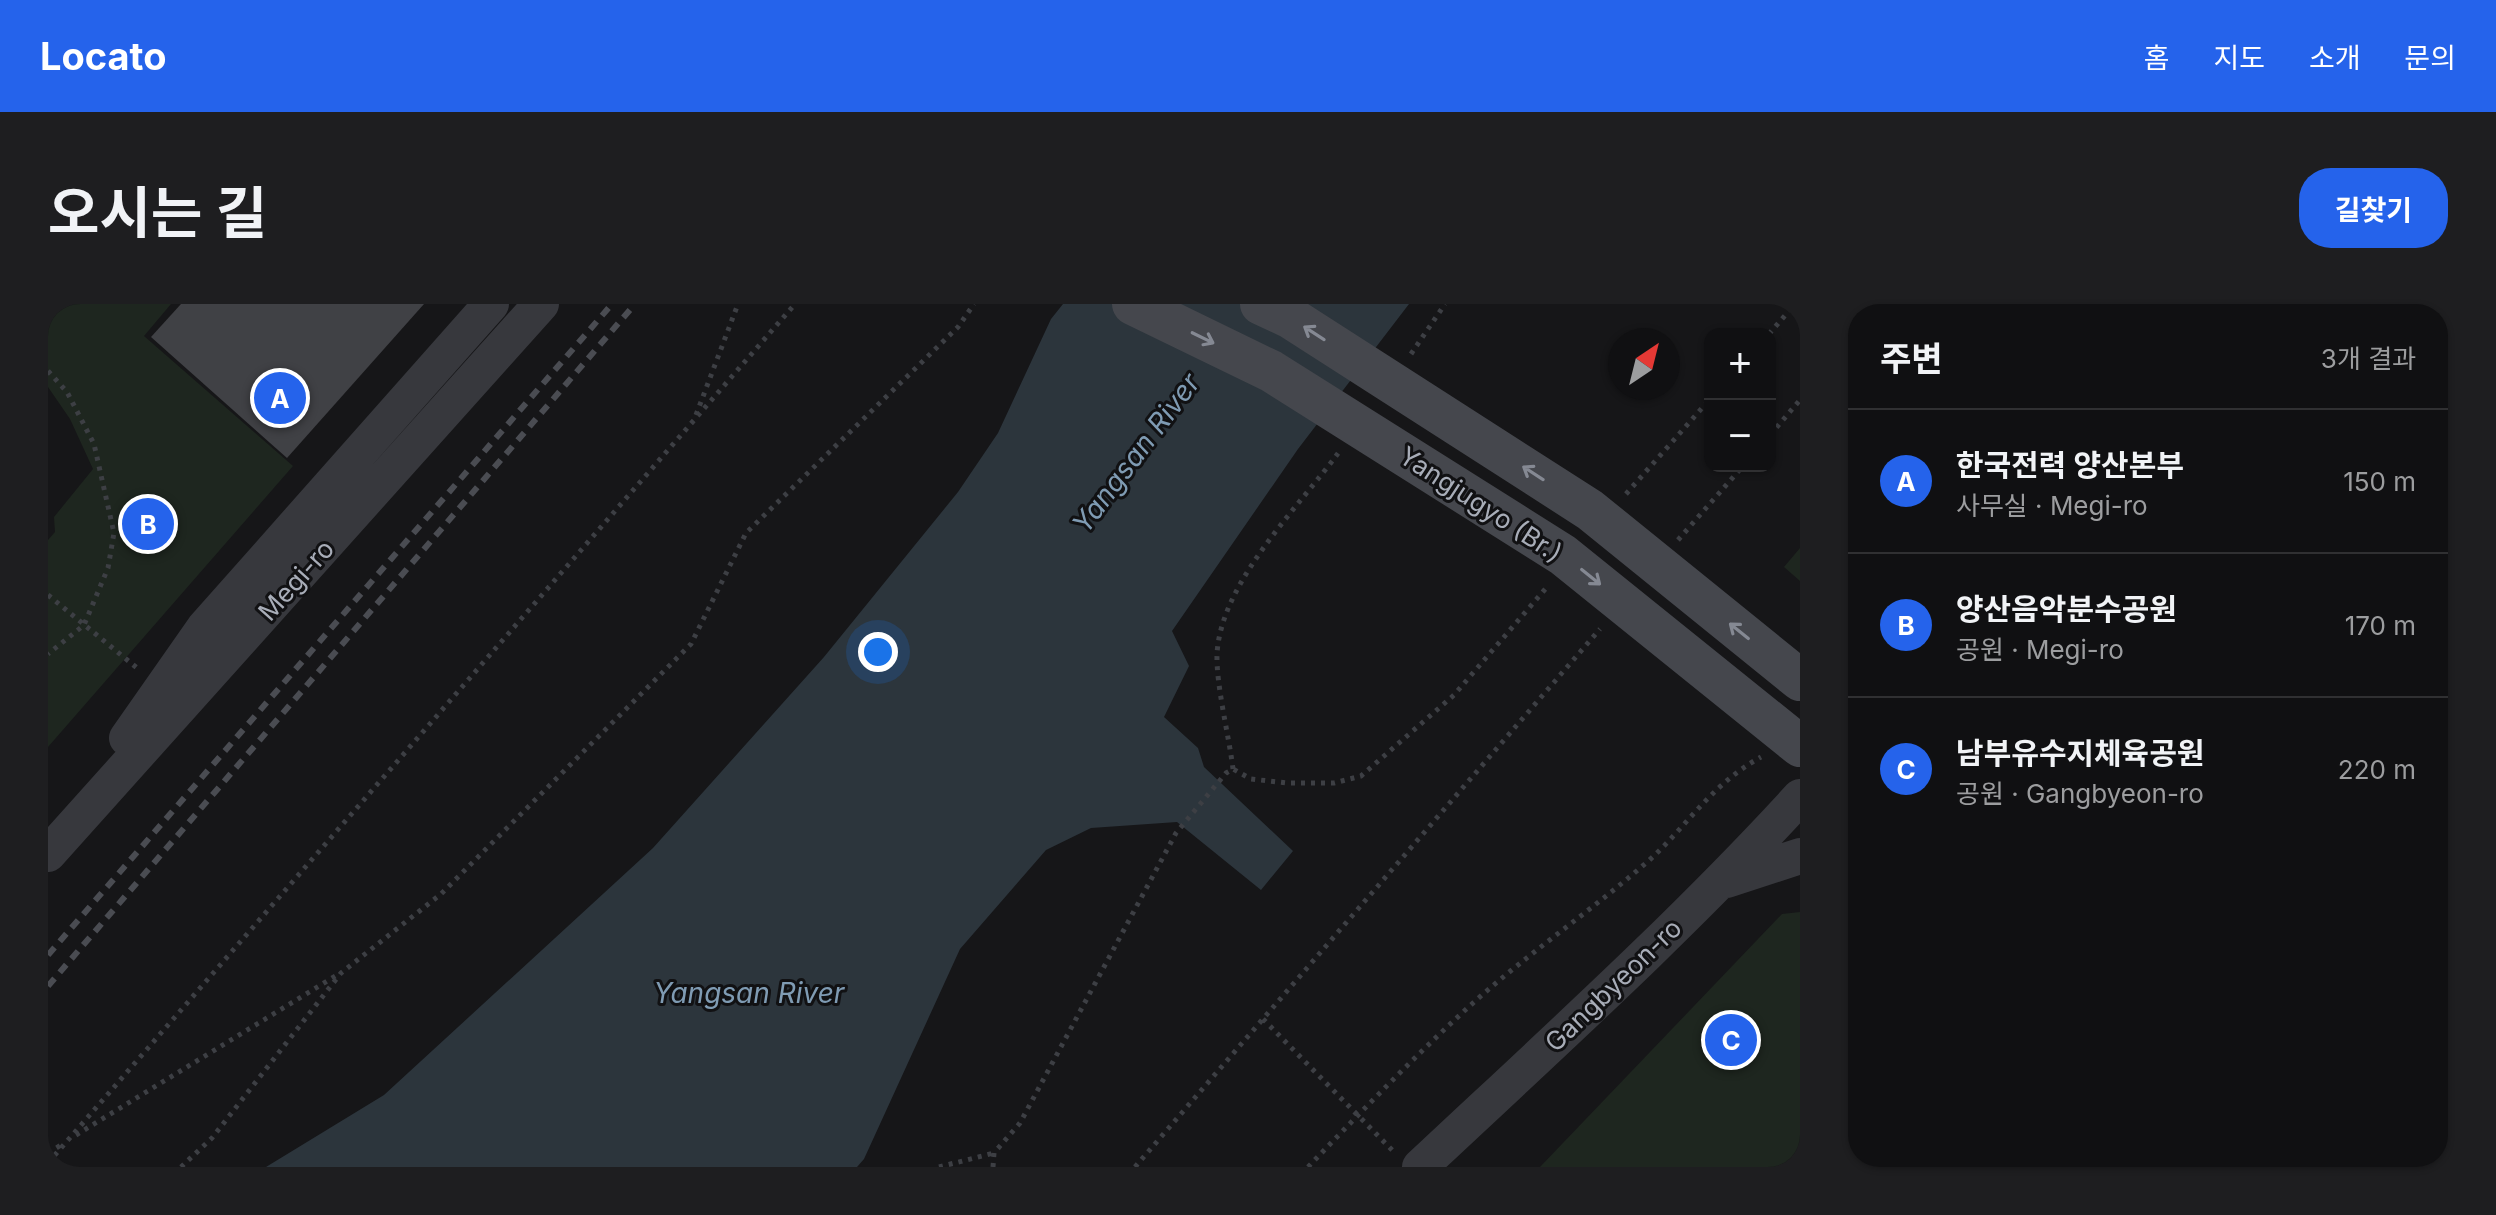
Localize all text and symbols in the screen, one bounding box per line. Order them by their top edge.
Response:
text: Locato [40,33,166,79]
text: 홈 [2144,41,2169,75]
text: 지도 [2213,41,2265,75]
text: 소개 [2309,41,2360,75]
text: 문의 [2404,41,2456,75]
button: 길찾기 [2299,168,2448,248]
text: 오시는 길 [48,179,267,247]
one-way arrow [1303,324,1326,340]
north arrow [1608,328,1680,400]
map controls [1704,328,1776,472]
button: + [1704,328,1776,400]
one-way arrow [1191,331,1215,346]
text: 주변 [1880,338,1943,379]
text: 3개 결과 [2321,343,2416,374]
water label: Yangsan River [1065,365,1208,539]
pin: A [254,368,306,428]
button: − [1704,400,1776,472]
street label: Yangjugyo (Br.) [1394,440,1568,568]
text: 한국전력 양산본부 [1956,447,2184,483]
one-way arrow [1522,465,1545,481]
text: A [1896,466,1916,497]
text: 150 m [2343,466,2416,497]
text: 사무실 · Megi-ro [1956,490,2148,521]
pin: B [122,494,174,554]
street label: Megi-ro [252,533,340,627]
one-way arrow [1580,569,1601,586]
text: 양산음악분수공원 [1956,591,2177,627]
text: B [1897,610,1915,641]
text: 170 m [2345,610,2416,641]
one-way arrow [1730,622,1750,640]
your location [858,632,898,672]
text: 공원 · Megi-ro [1956,634,2124,665]
text: 남부유수지체육공원 [1956,735,2204,771]
text: C [1896,754,1916,785]
text: 220 m [2338,754,2416,785]
text: 공원 · Gangbyeon-ro [1956,778,2204,809]
street label: Gangbyeon-ro [1538,912,1688,1058]
water label: Yangsan River [654,976,846,1010]
pin: C [1705,1010,1757,1070]

